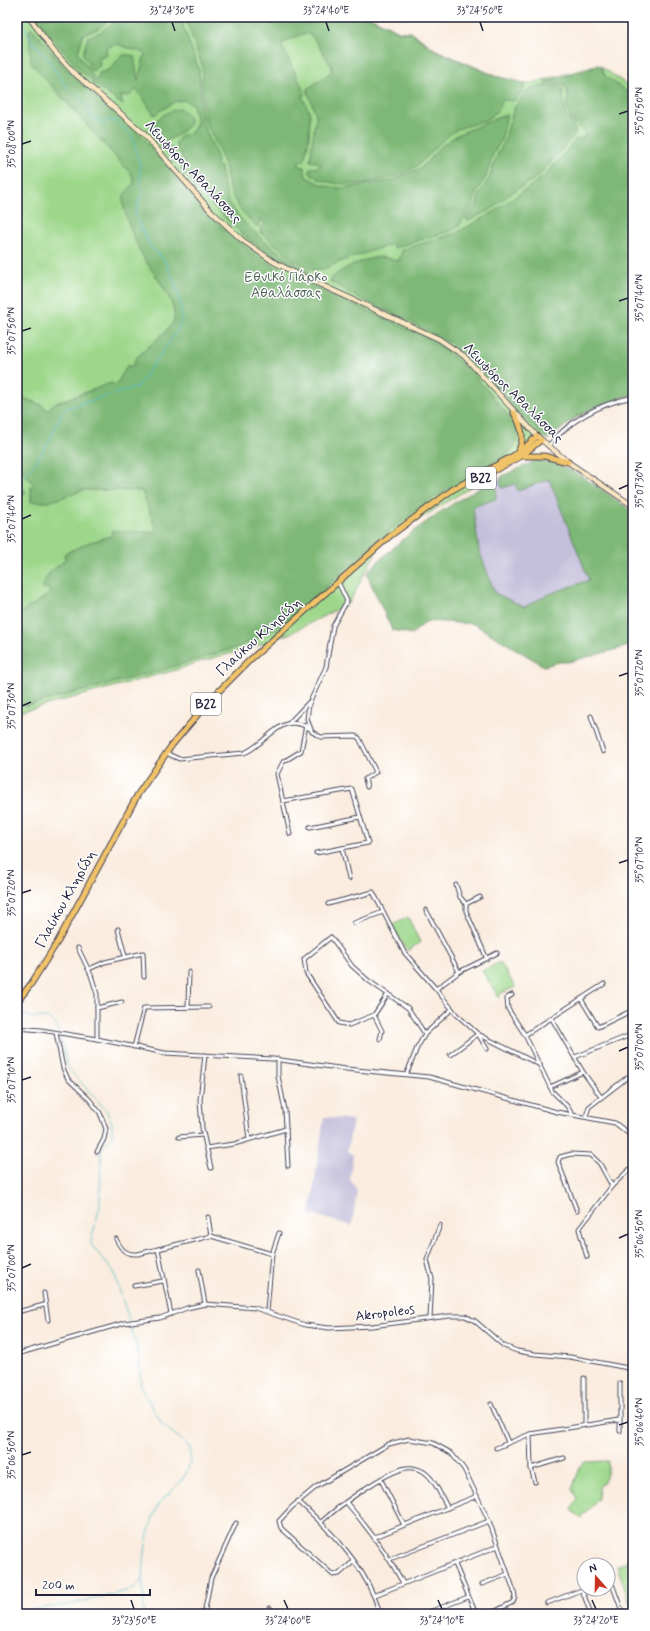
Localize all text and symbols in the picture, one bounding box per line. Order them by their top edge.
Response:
text: 33°24'30"E [150,4,195,18]
text: 33°24'40"E [303,4,349,18]
text: 33°24'50"E [457,4,503,18]
text: 35°07'50"N [633,87,647,135]
street label: Λεωφόρος Αθαλάσσας [140,117,246,227]
text: 35°08'00"N [5,120,19,168]
park label: Εθνικό Πάρκο Αθαλάσσας [245,268,327,302]
text: 35°07'40"N [633,274,647,322]
text: 35°07'50"N [5,307,19,355]
street label: Λεωφόρος Αθαλάσσας [459,339,567,447]
text: 35°07'30"N [633,461,647,508]
road number: B22 [466,467,496,489]
text: 35°07'40"N [5,495,19,543]
street label: Γλαύκου Κληρίδη [212,594,306,680]
text: 35°07'20"N [633,649,647,696]
text: 35°07'30"N [5,682,19,729]
road number: B22 [191,693,221,715]
text: 35°07'10"N [633,836,647,883]
street label: Γλαύκου Κληρίδη [32,847,100,951]
text: 35°07'20"N [5,869,19,916]
text: 35°07'00"N [633,1023,647,1071]
text: 35°07'10"N [5,1056,19,1103]
text: 35°06'50"N [633,1209,647,1258]
text: 35°07'00"N [5,1244,19,1292]
street label: Akropoleos [354,1300,416,1326]
text: 35°06'40"N [633,1398,647,1446]
text: 35°06'50"N [5,1430,19,1479]
north arrow [576,1557,616,1597]
text: N [587,1561,599,1576]
scale bar [36,1571,150,1597]
text: 200 m [42,1578,75,1594]
text: 33°23'50"E [112,1614,156,1628]
text: 33°24'00"E [265,1614,311,1628]
text: 33°24'10"E [420,1614,465,1628]
text: 33°24'20"E [573,1614,619,1628]

